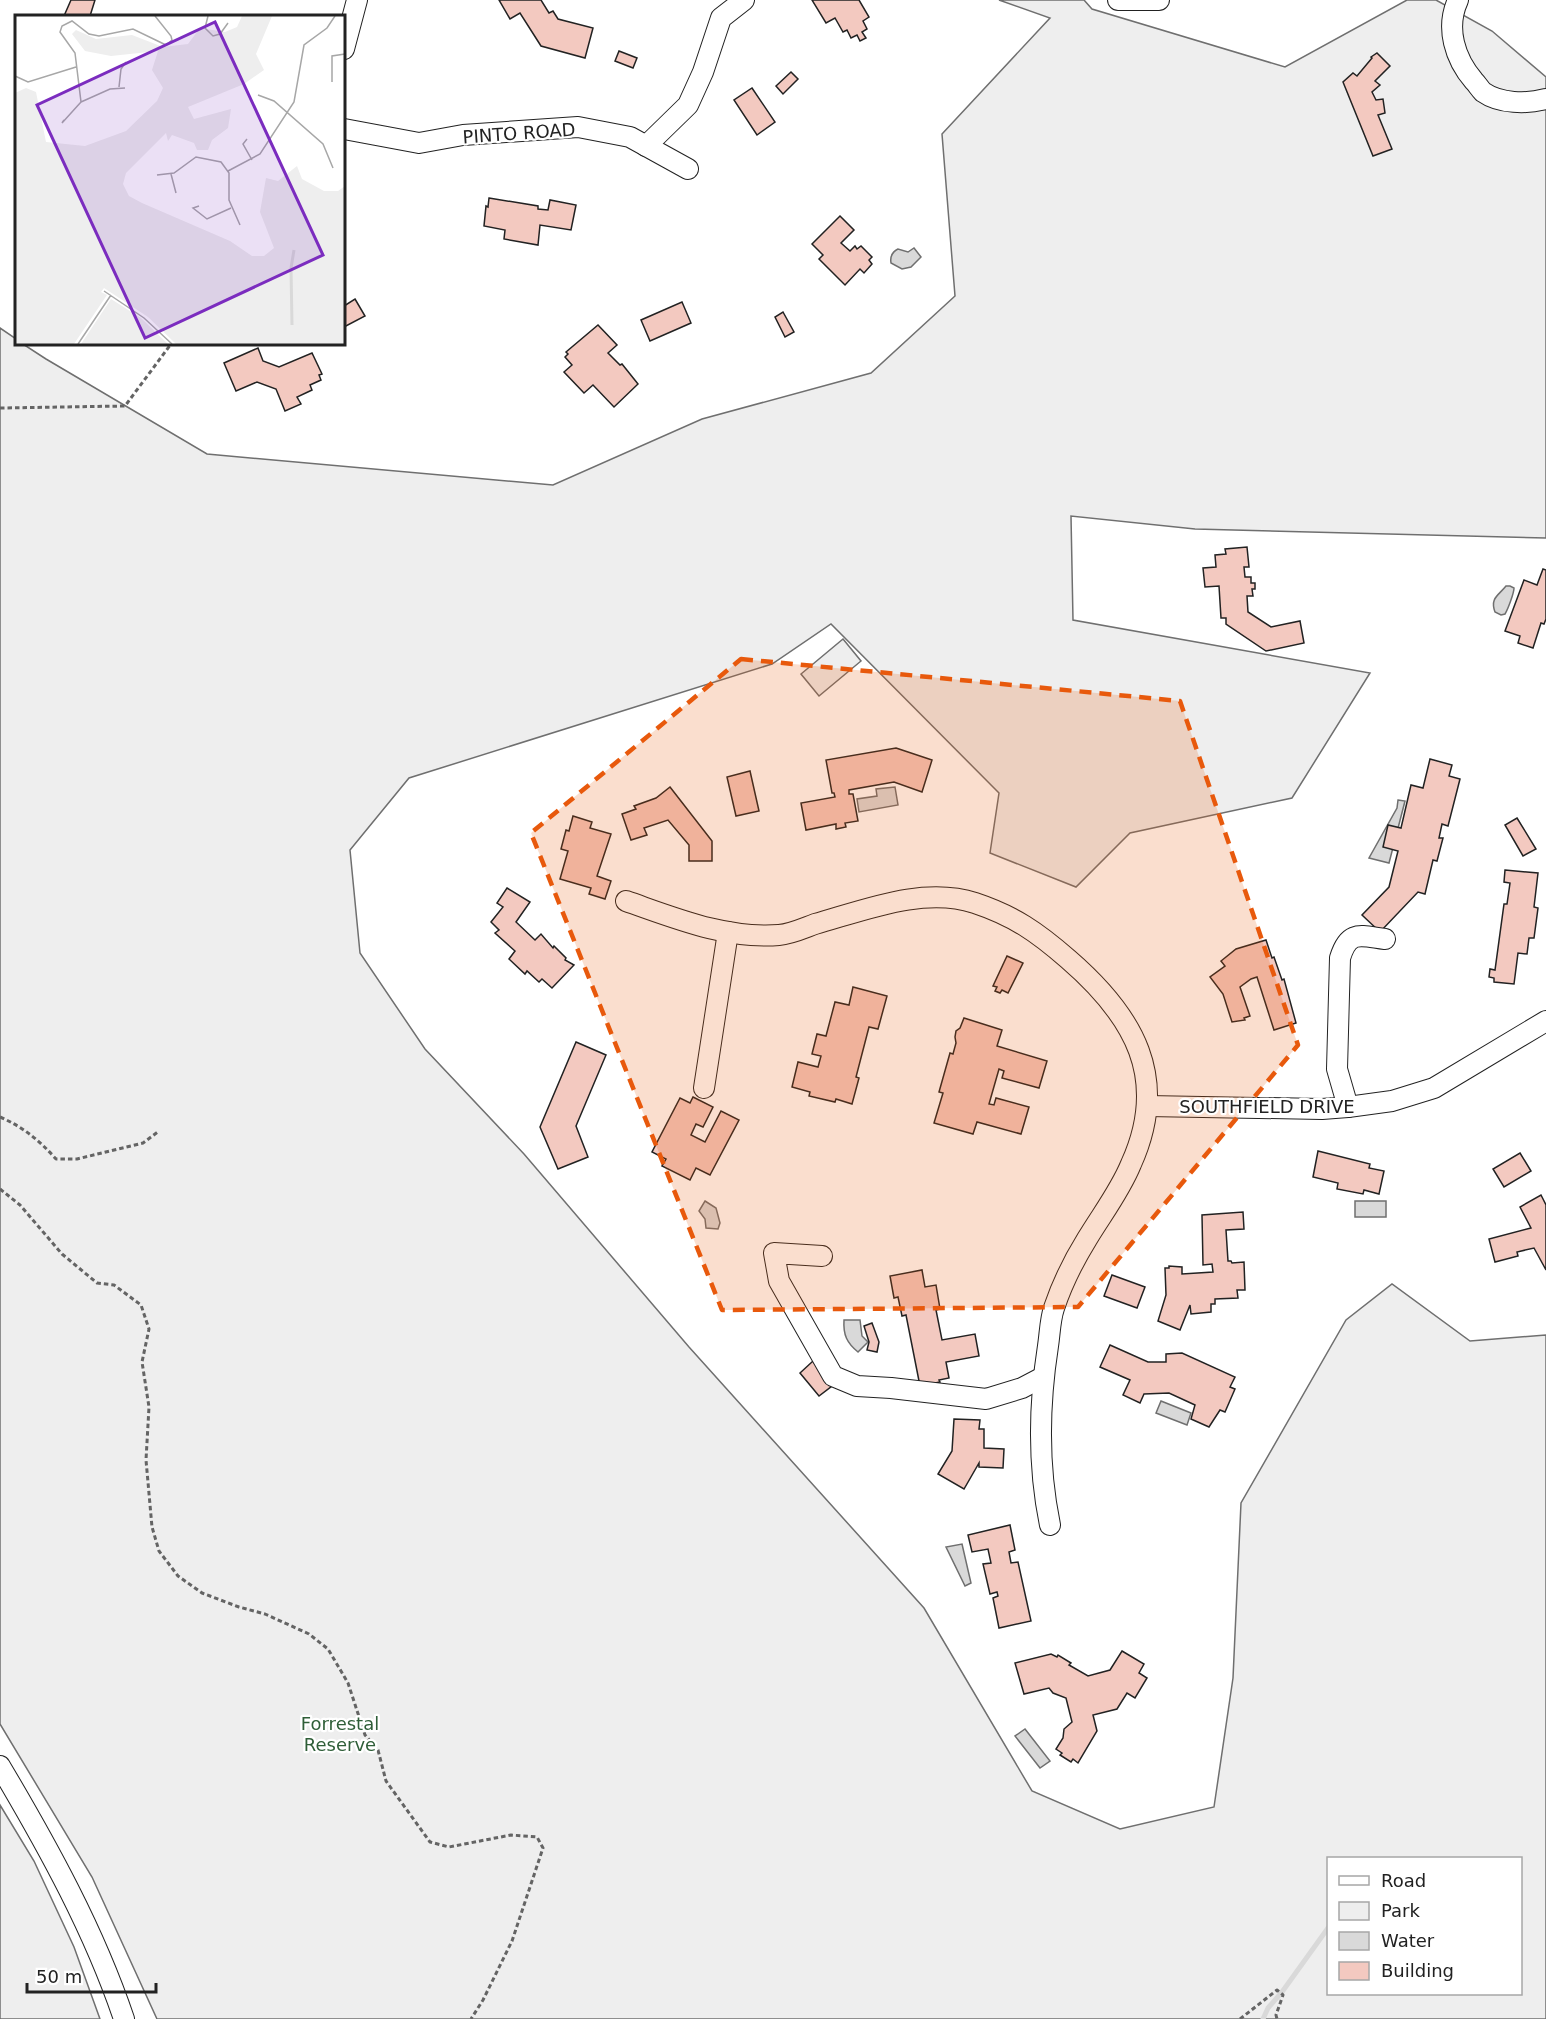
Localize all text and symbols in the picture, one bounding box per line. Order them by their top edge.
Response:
inset map [15,15,345,345]
street label: PINTO ROAD [462,119,576,147]
street label: SOUTHFIELD DRIVE [1179,1096,1355,1117]
park label: Forrestal Reserve [301,1713,379,1755]
legend [1327,1857,1522,1995]
text: Road [1381,1870,1426,1891]
text: Park [1381,1900,1420,1921]
text: Water [1381,1930,1435,1951]
scale bar [27,1956,156,1994]
text: Building [1381,1960,1454,1981]
text: 50 m [36,1966,82,1987]

